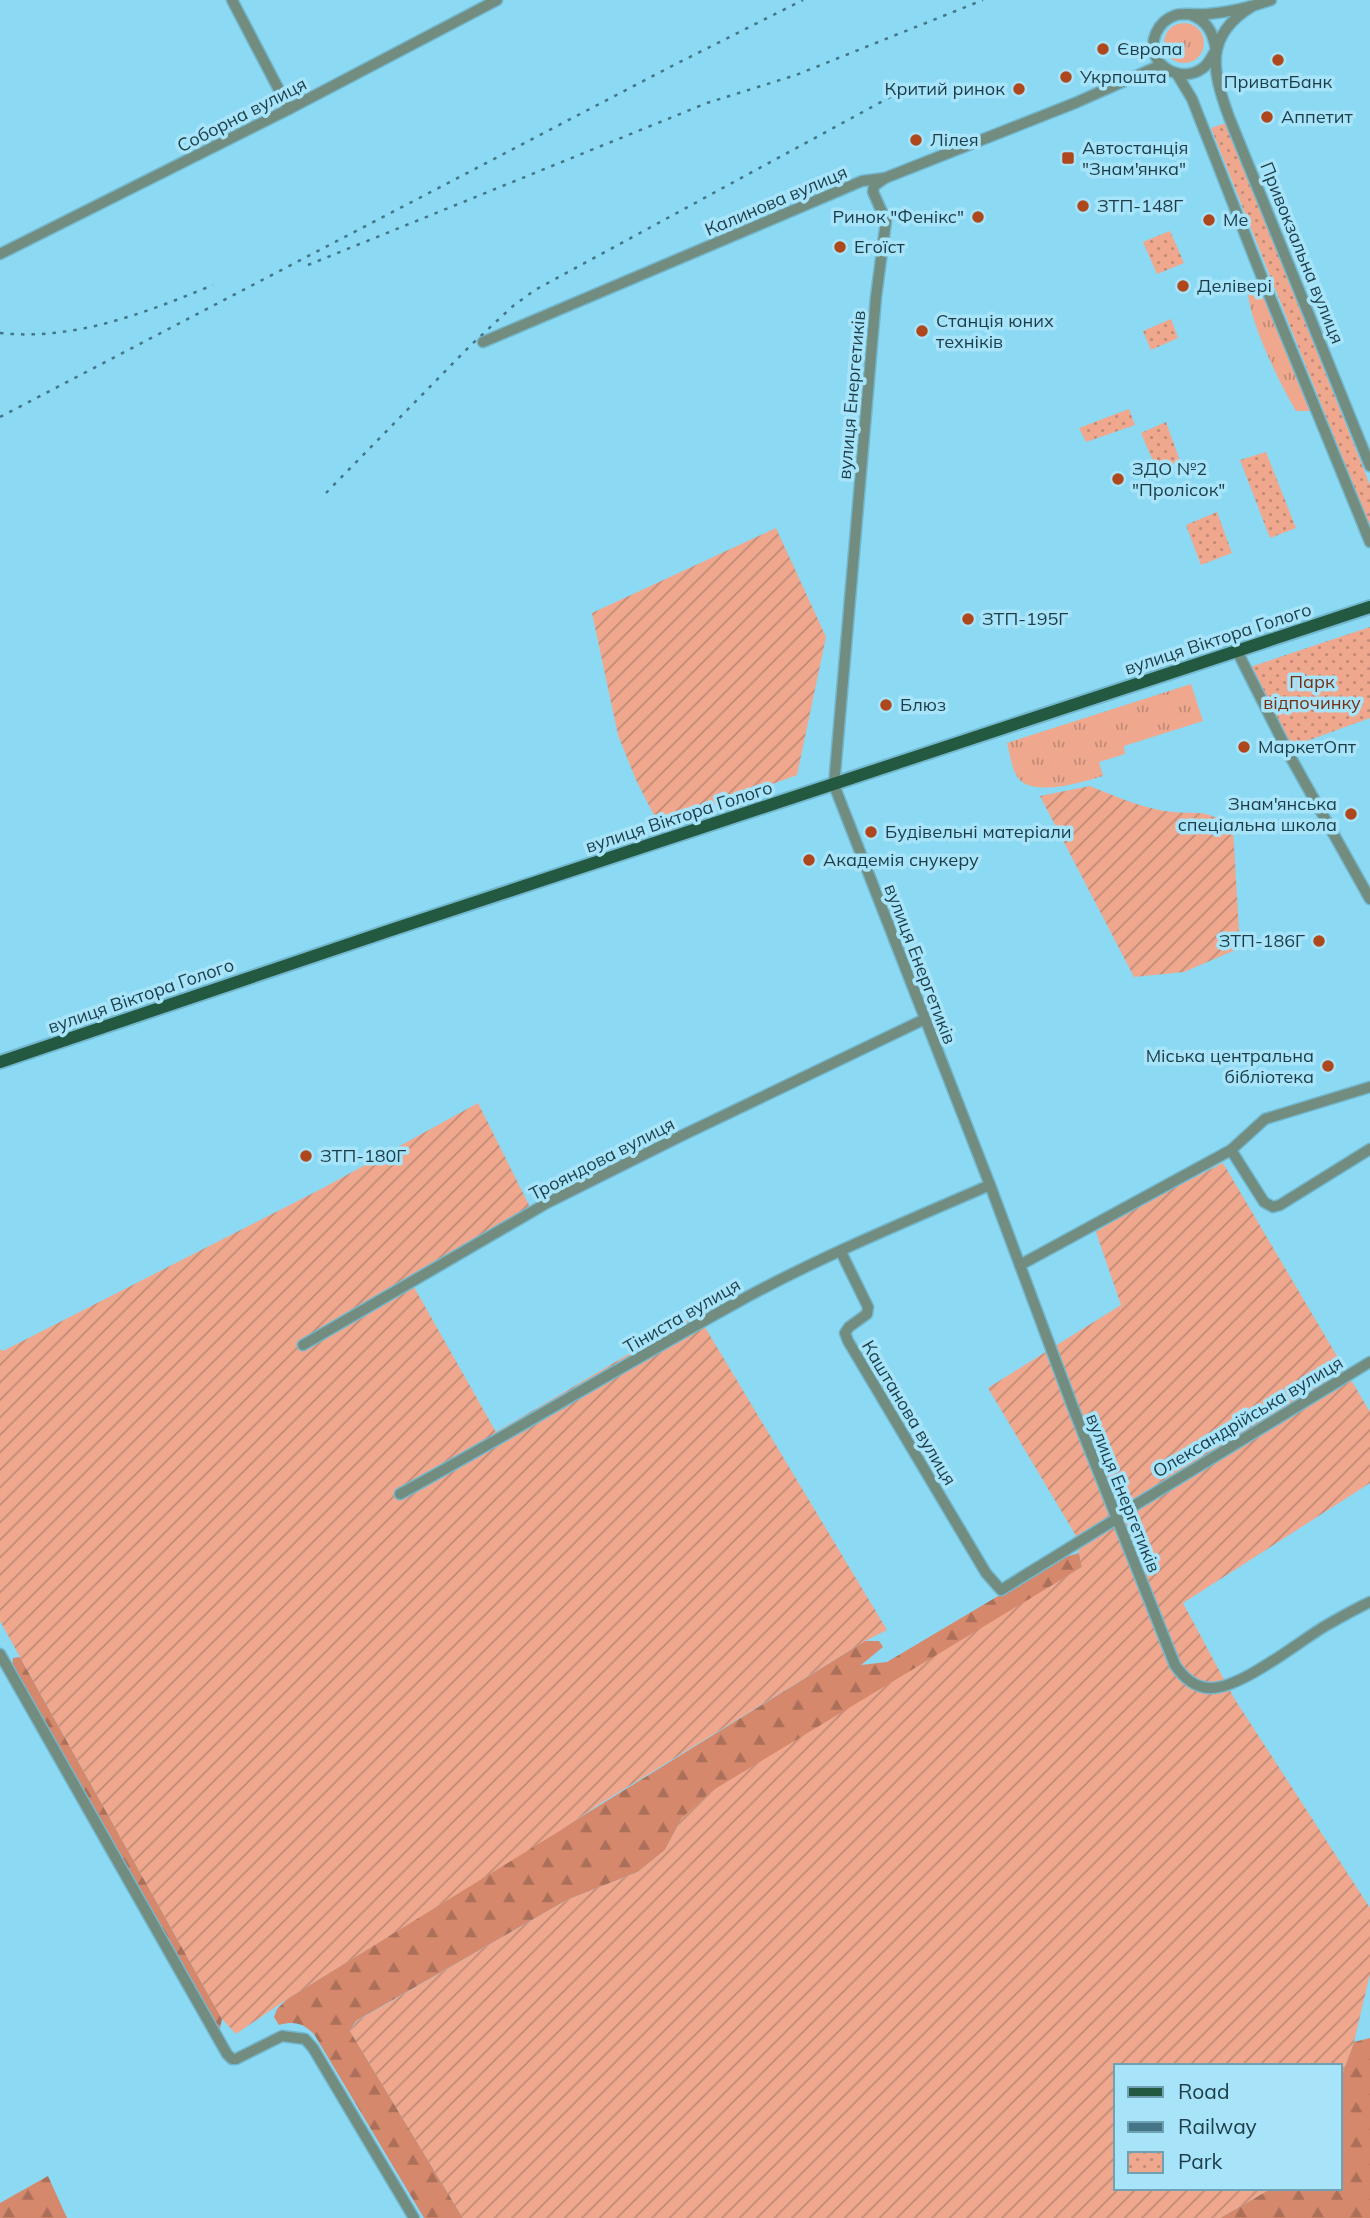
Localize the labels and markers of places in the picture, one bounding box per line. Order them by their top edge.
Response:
place label: Європа [1117,37,1183,60]
marker: Європа [1095,41,1111,57]
marker: ПриватБанк [1270,52,1286,68]
place label: Укрпошта [1079,65,1167,88]
marker: Укрпошта [1058,69,1074,85]
place label: ПриватБанк [1224,70,1332,93]
place label: Критий ринок [885,77,1005,100]
marker: Критий ринок [1011,81,1027,97]
place label: Аппетит [1281,105,1354,128]
marker: Аппетит [1259,109,1275,125]
place label: Лілея [930,128,979,151]
marker: Лілея [908,132,924,148]
place label: Автостанція "Знам'янка" [1082,136,1188,180]
marker: Автостанція "Знам'янка" [1060,150,1076,166]
place label: ЗТП-148Г [1097,194,1183,217]
marker: ЗТП-148Г [1075,198,1091,214]
place label: Ринок "Фенікс" [832,205,964,228]
place label: Me [1223,208,1248,231]
marker: Ринок "Фенікс" [970,209,986,225]
marker: Me [1201,212,1217,228]
place label: Егоїст [854,235,906,258]
marker: Егоїст [832,239,848,255]
place label: Делівері [1197,274,1272,297]
marker: Делівері [1175,278,1191,294]
place label: Станція юних техніків [936,309,1054,353]
marker: Станція юних техніків [914,323,930,339]
place label: ЗДО №2 "Пролісок" [1132,457,1225,501]
marker: ЗДО №2 "Пролісок" [1110,471,1126,487]
place label: ЗТП-195Г [982,607,1068,630]
marker: ЗТП-195Г [960,611,976,627]
place label: Блюз [900,693,946,716]
marker: Блюз [878,697,894,713]
place label: МаркетОпт [1258,735,1357,758]
marker: МаркетОпт [1236,739,1252,755]
place label: Знам'янська спеціальна школа [1178,792,1337,836]
marker: Знам'янська спеціальна школа [1343,806,1359,822]
place label: Будівельні матеріали [885,820,1071,843]
marker: Будівельні матеріали [863,824,879,840]
place label: Академія снукеру [823,848,979,871]
marker: Академія снукеру [801,852,817,868]
place label: ЗТП-186Г [1219,929,1305,952]
marker: ЗТП-186Г [1311,933,1327,949]
place label: Міська центральна бібліотека [1146,1044,1314,1088]
marker: Міська центральна бібліотека [1320,1058,1336,1074]
place label: ЗТП-180Г [320,1144,406,1167]
marker: ЗТП-180Г [298,1148,314,1164]

